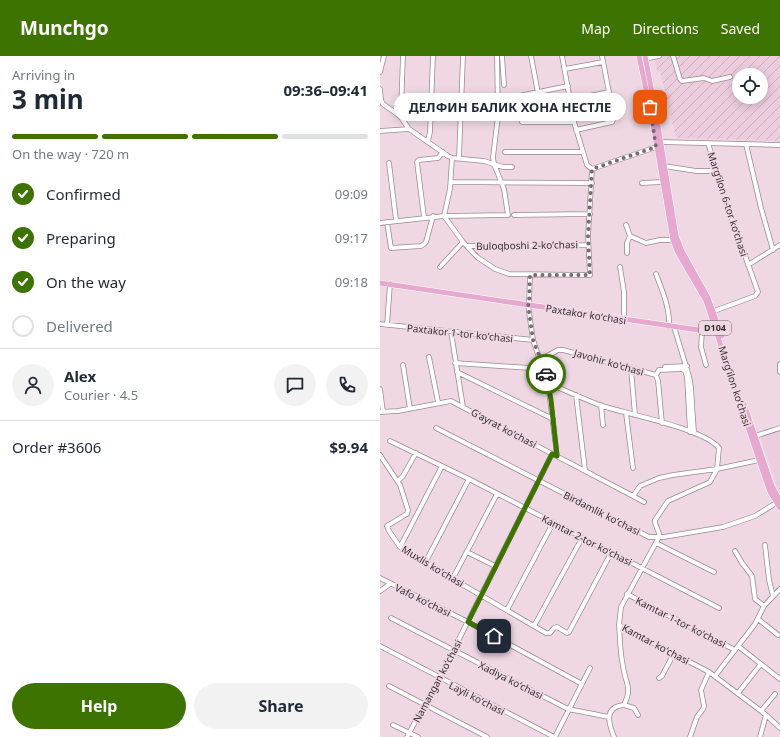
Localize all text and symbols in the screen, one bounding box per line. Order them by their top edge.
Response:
text: Munchgo [20,15,109,41]
text: Map [581,19,610,38]
text: Directions [632,19,699,38]
text: Saved [721,19,760,38]
text: Arriving in [12,66,75,84]
map controls [732,68,768,104]
button: locate [732,68,768,104]
text: 09:36–09:41 [283,80,368,100]
text: 3 min [12,81,84,117]
pin [633,90,667,124]
callout: ДЕЛФИН БАЛИК ХОНА НЕСТЛЕ [394,93,626,121]
icon: bag [639,96,661,118]
text: ДЕЛФИН БАЛИК ХОНА НЕСТЛЕ [409,98,611,116]
text: On the way · 720 m [12,145,129,163]
street label: Margʻilon 6-tor koʻchasi [704,150,752,258]
icon: check [12,183,34,205]
text: Confirmed [46,184,121,204]
text: 09:09 [335,185,368,203]
icon: check [12,227,34,249]
text: Preparing [46,228,116,248]
text: 09:17 [335,229,368,247]
street label: Buloqboshi 2-koʻchasi [476,237,578,253]
icon: check [12,271,34,293]
text: On the way [46,272,126,292]
text: 09:18 [335,273,368,291]
street label: Paxtakor koʻchasi [545,301,627,327]
text: Delivered [46,316,113,336]
street label: Paxtakor 1-tor koʻchasi [406,320,514,346]
road number: D104 [699,321,731,335]
street label: Margʻilon koʻchasi [715,344,755,428]
street label: Javohir ko'chasi [572,345,645,379]
courier [526,354,566,394]
icon: car [535,363,557,385]
button: person [12,364,54,406]
button: chat [274,364,316,406]
button: phone [326,364,368,406]
text: Alex [64,366,96,386]
text: Courier · 4.5 [64,386,138,404]
street label: Gʻayrat koʻchasi [469,405,539,451]
text: Order #3606 [12,437,101,457]
text: $9.94 [329,437,368,457]
street label: Birdamlik koʻchasi [561,488,643,538]
street label: Kamtar 2-tor koʻchasi [539,511,635,569]
street label: Muxlis koʻchasi [399,542,467,590]
street label: Vafo koʻchasi [393,580,453,620]
street label: Kamtar 1-tor koʻchasi [633,593,729,651]
pin [477,619,511,653]
street label: Kamtar koʻchasi [620,620,692,668]
icon: home [483,625,505,647]
street label: Namangan koʻchasi [409,637,465,725]
street label: Xadiya koʻchasi [476,658,546,702]
street label: Layli koʻchasi [447,678,507,718]
button: Help [12,683,186,729]
button: Share [194,683,368,729]

